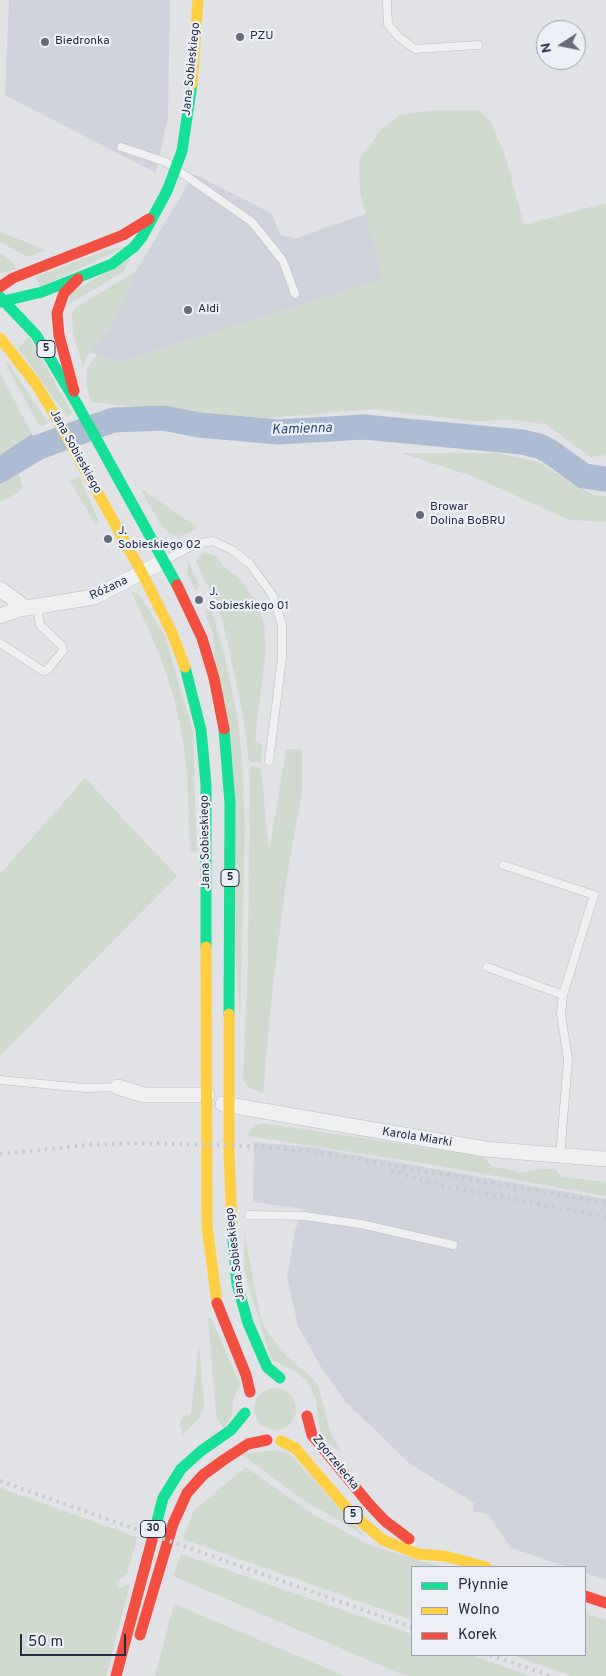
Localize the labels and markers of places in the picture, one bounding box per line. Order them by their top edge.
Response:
place label: PZU [250,30,273,44]
marker: PZU [234,31,246,43]
place label: Biedronka [55,35,109,49]
marker: Biedronka [39,36,51,48]
place label: Aldi [198,303,219,317]
marker: Aldi [182,304,194,316]
place label: Browar Dolina BoBRU [430,501,506,529]
marker: Browar Dolina BoBRU [414,509,426,521]
place label: J. Sobieskiego 02 [118,525,201,553]
marker: J. Sobieskiego 02 [102,533,114,545]
place label: J. Sobieskiego 01 [209,586,289,614]
marker: J. Sobieskiego 01 [193,594,205,606]

